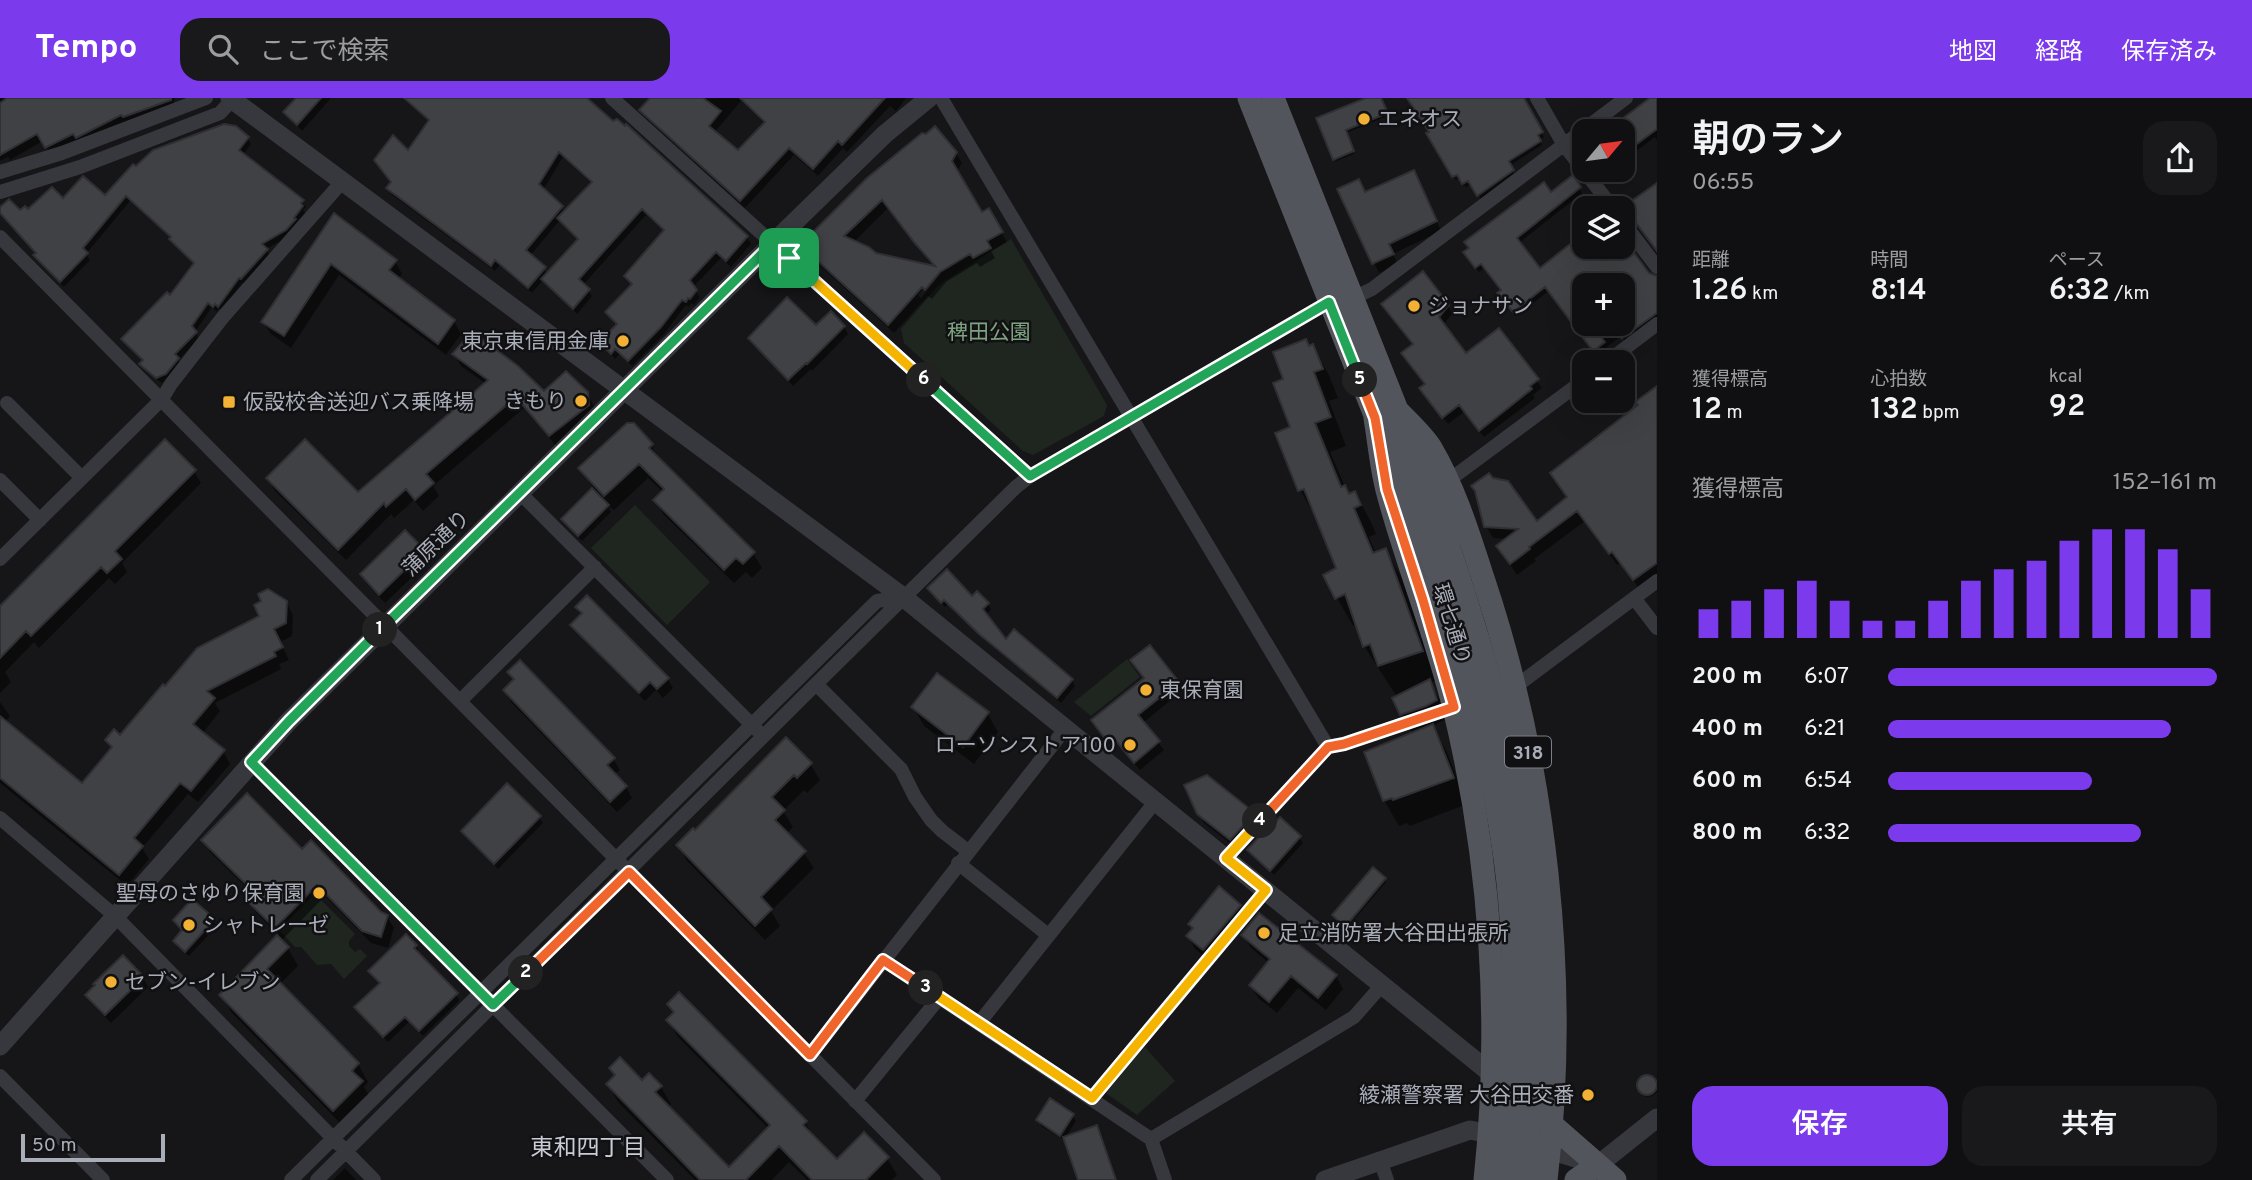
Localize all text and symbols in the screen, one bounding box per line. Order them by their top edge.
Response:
search box [180,18,670,81]
text: Tempo [35,28,138,70]
icon: search [204,30,242,68]
text: ここで検索 [260,36,390,69]
text: 地図 [1949,38,1997,68]
text: 経路 [2035,38,2083,68]
text: 保存済み [2121,38,2217,68]
place label: エネオス [1378,107,1462,134]
marker: エネオス [1356,111,1372,127]
text: 朝のラン [1692,118,1844,167]
north arrow [1572,119,1634,182]
map controls [1572,119,1635,413]
button: share [2143,121,2217,195]
text: 06:55 [1692,169,1754,198]
button: layers [1572,196,1635,259]
pin [759,228,819,288]
icon: arrive [770,239,808,277]
text: 距離 [1692,249,1730,273]
text: 時間 [1870,249,1908,273]
text: ペース [2049,249,2105,273]
button: + [1572,273,1635,336]
text: 1.26 [1692,273,1747,310]
text: 8:14 [1870,273,1927,310]
text: 6:32 [2049,273,2110,310]
text: km [1747,282,1778,306]
text: /km [2110,282,2150,306]
place label: ジョナサン [1428,294,1533,321]
marker: ジョナサン [1406,298,1422,314]
park label: 稗田公園 [947,320,1031,347]
place label: 東京東信用金庫 [462,329,609,356]
marker: 東京東信用金庫 [615,333,631,349]
button: − [1572,350,1635,413]
pin: 6 [906,362,942,398]
pin: 5 [1342,362,1378,398]
text: kcal [2049,365,2082,389]
text: 6 [918,367,929,391]
text: 5 [1354,367,1365,391]
text: 獲得標高 [1692,368,1768,392]
text: 心拍数 [1870,368,1927,392]
place label: きもり [504,389,567,416]
text: 92 [2049,389,2085,426]
place label: 仮設校舎送迎バス乗降場 [243,390,474,417]
text: 12 [1692,392,1722,429]
text: 132 [1870,392,1918,429]
marker: きもり [573,393,589,409]
marker: 仮設校舎送迎バス乗降場 [221,394,237,410]
text: m [1722,401,1743,425]
text: bpm [1918,401,1960,425]
text: 152–161 m [2113,469,2217,498]
text: 獲得標高 [1692,476,1784,505]
street label: 蒲原通り [397,505,477,583]
street label: 環七通り [1425,580,1476,669]
pin: 1 [362,612,398,648]
text: 1 [376,617,383,641]
text: 200 m [1692,663,1762,692]
text: 6:07 [1804,663,1849,692]
place label: 東保育園 [1160,678,1244,705]
marker: 東保育園 [1138,682,1154,698]
text: 400 m [1692,715,1763,744]
text: 6:21 [1804,715,1846,744]
place label: ローソンストア100 [935,733,1116,760]
road number: 318 [1505,736,1551,768]
marker: ローソンストア100 [1122,737,1138,753]
text: 600 m [1692,767,1762,796]
text: 6:54 [1804,767,1852,796]
pin: 4 [1242,804,1278,838]
text: 4 [1253,808,1266,832]
text: 800 m [1692,819,1762,848]
text: 6:32 [1804,819,1850,848]
place label: 聖母のさゆり保育園 [116,881,305,908]
marker: 聖母のさゆり保育園 [311,885,327,901]
place label: シャトレーゼ [203,913,329,940]
marker: シャトレーゼ [181,917,197,933]
place label: 足立消防署大谷田出張所 [1278,921,1509,948]
marker: 足立消防署大谷田出張所 [1256,925,1272,941]
pin: 2 [508,956,544,990]
text: 2 [520,960,531,984]
place label: セブン-イレブン [125,970,280,997]
pin: 3 [908,970,944,1006]
marker: セブン-イレブン [103,974,119,990]
text: 3 [920,975,931,999]
place label: 綾瀬警察署 大谷田交番 [1359,1083,1574,1110]
button: 保存 [1692,1086,1948,1166]
button: 共有 [1962,1086,2217,1166]
marker: 綾瀬警察署 大谷田交番 [1580,1087,1596,1103]
scale bar [21,1131,164,1163]
text: 50 m [32,1134,77,1158]
district label: 東和四丁目 [531,1135,646,1164]

